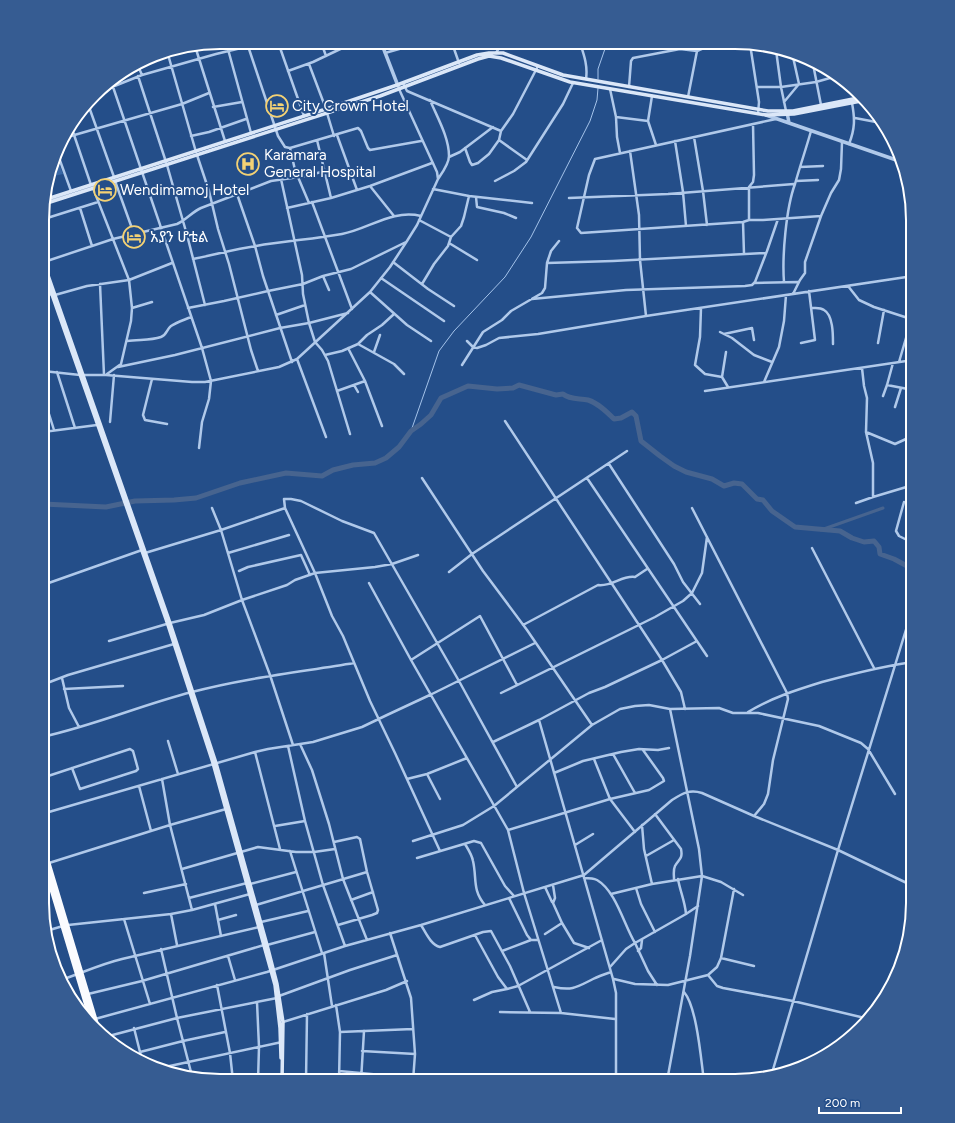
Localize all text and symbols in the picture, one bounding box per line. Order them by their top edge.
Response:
hotel icon: City Crown Hotel [264,93,290,119]
place label: City Crown Hotel [292,97,409,115]
place label: Karamara General Hospital [264,146,376,181]
hospital icon: Karamara General Hospital [235,151,261,177]
hotel icon: Wendimamoj Hotel [92,177,118,203]
place label: Wendimamoj Hotel [120,181,249,199]
hotel icon: አያን ሆቴል [121,224,147,250]
place label: አያን ሆቴል [150,228,208,246]
scale bar [819,1089,901,1115]
text: 200 m [825,1096,860,1110]

